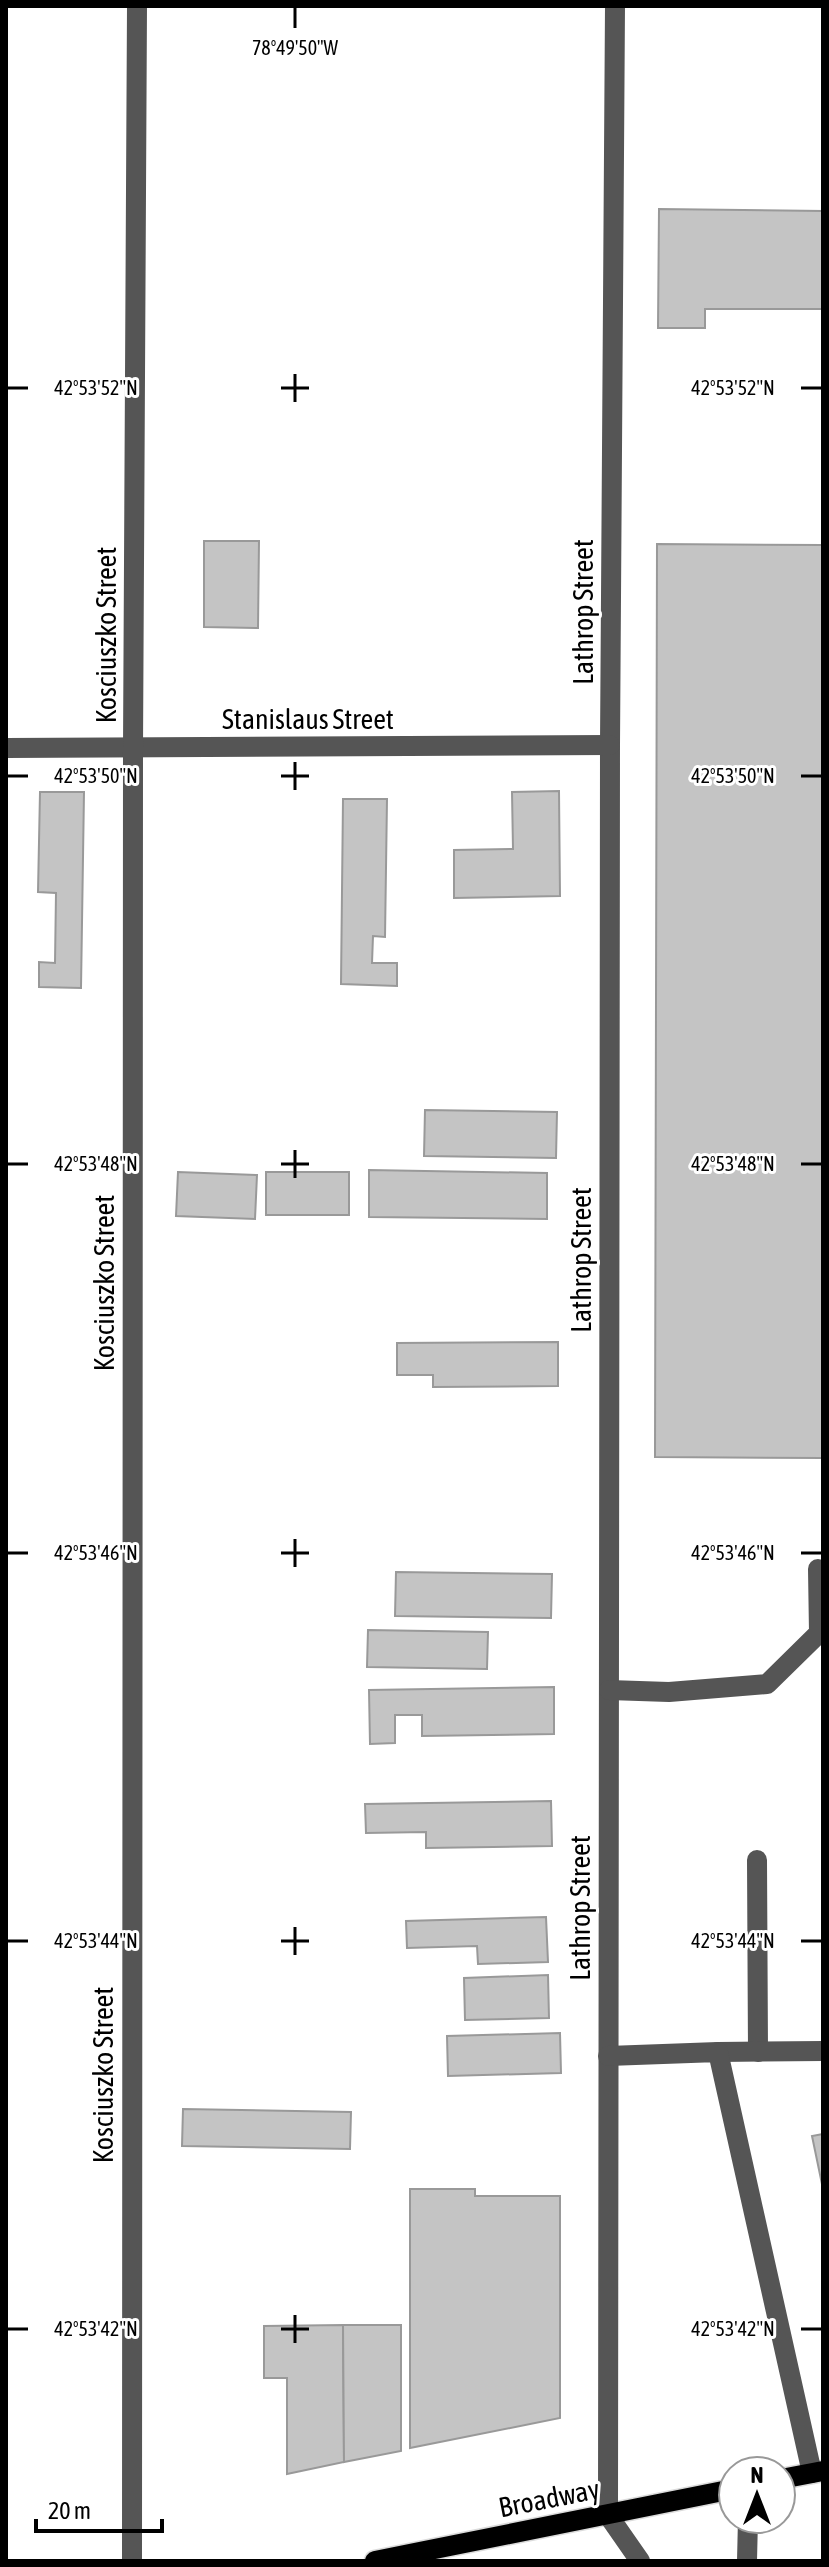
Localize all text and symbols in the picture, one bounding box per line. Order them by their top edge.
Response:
text: 78°49'50"W [252,36,339,59]
text: 42°53'52"N [54,376,138,399]
text: 42°53'52"N [691,376,775,399]
street label: Lathrop Street [567,539,599,685]
street label: Kosciuszko Street [90,547,122,723]
street label: Stanislaus Street [222,703,394,735]
text: 42°53'50"N [54,764,138,787]
text: 42°53'50"N [691,764,775,787]
text: 42°53'48"N [54,1152,138,1175]
text: 42°53'48"N [691,1152,775,1175]
street label: Lathrop Street [565,1187,597,1333]
street label: Kosciuszko Street [88,1195,120,1371]
text: 42°53'46"N [54,1541,138,1564]
text: 42°53'46"N [691,1541,775,1564]
street label: Lathrop Street [564,1835,596,1981]
text: 42°53'44"N [54,1929,138,1952]
text: 42°53'44"N [691,1929,775,1952]
street label: Kosciuszko Street [87,1987,119,2163]
text: 42°53'42"N [54,2317,138,2340]
text: 42°53'42"N [691,2317,775,2340]
north arrow [717,2455,797,2535]
text: N [751,2462,763,2488]
street label: Broadway [496,2473,602,2523]
scale bar [36,2483,162,2533]
text: 20 m [48,2497,91,2524]

